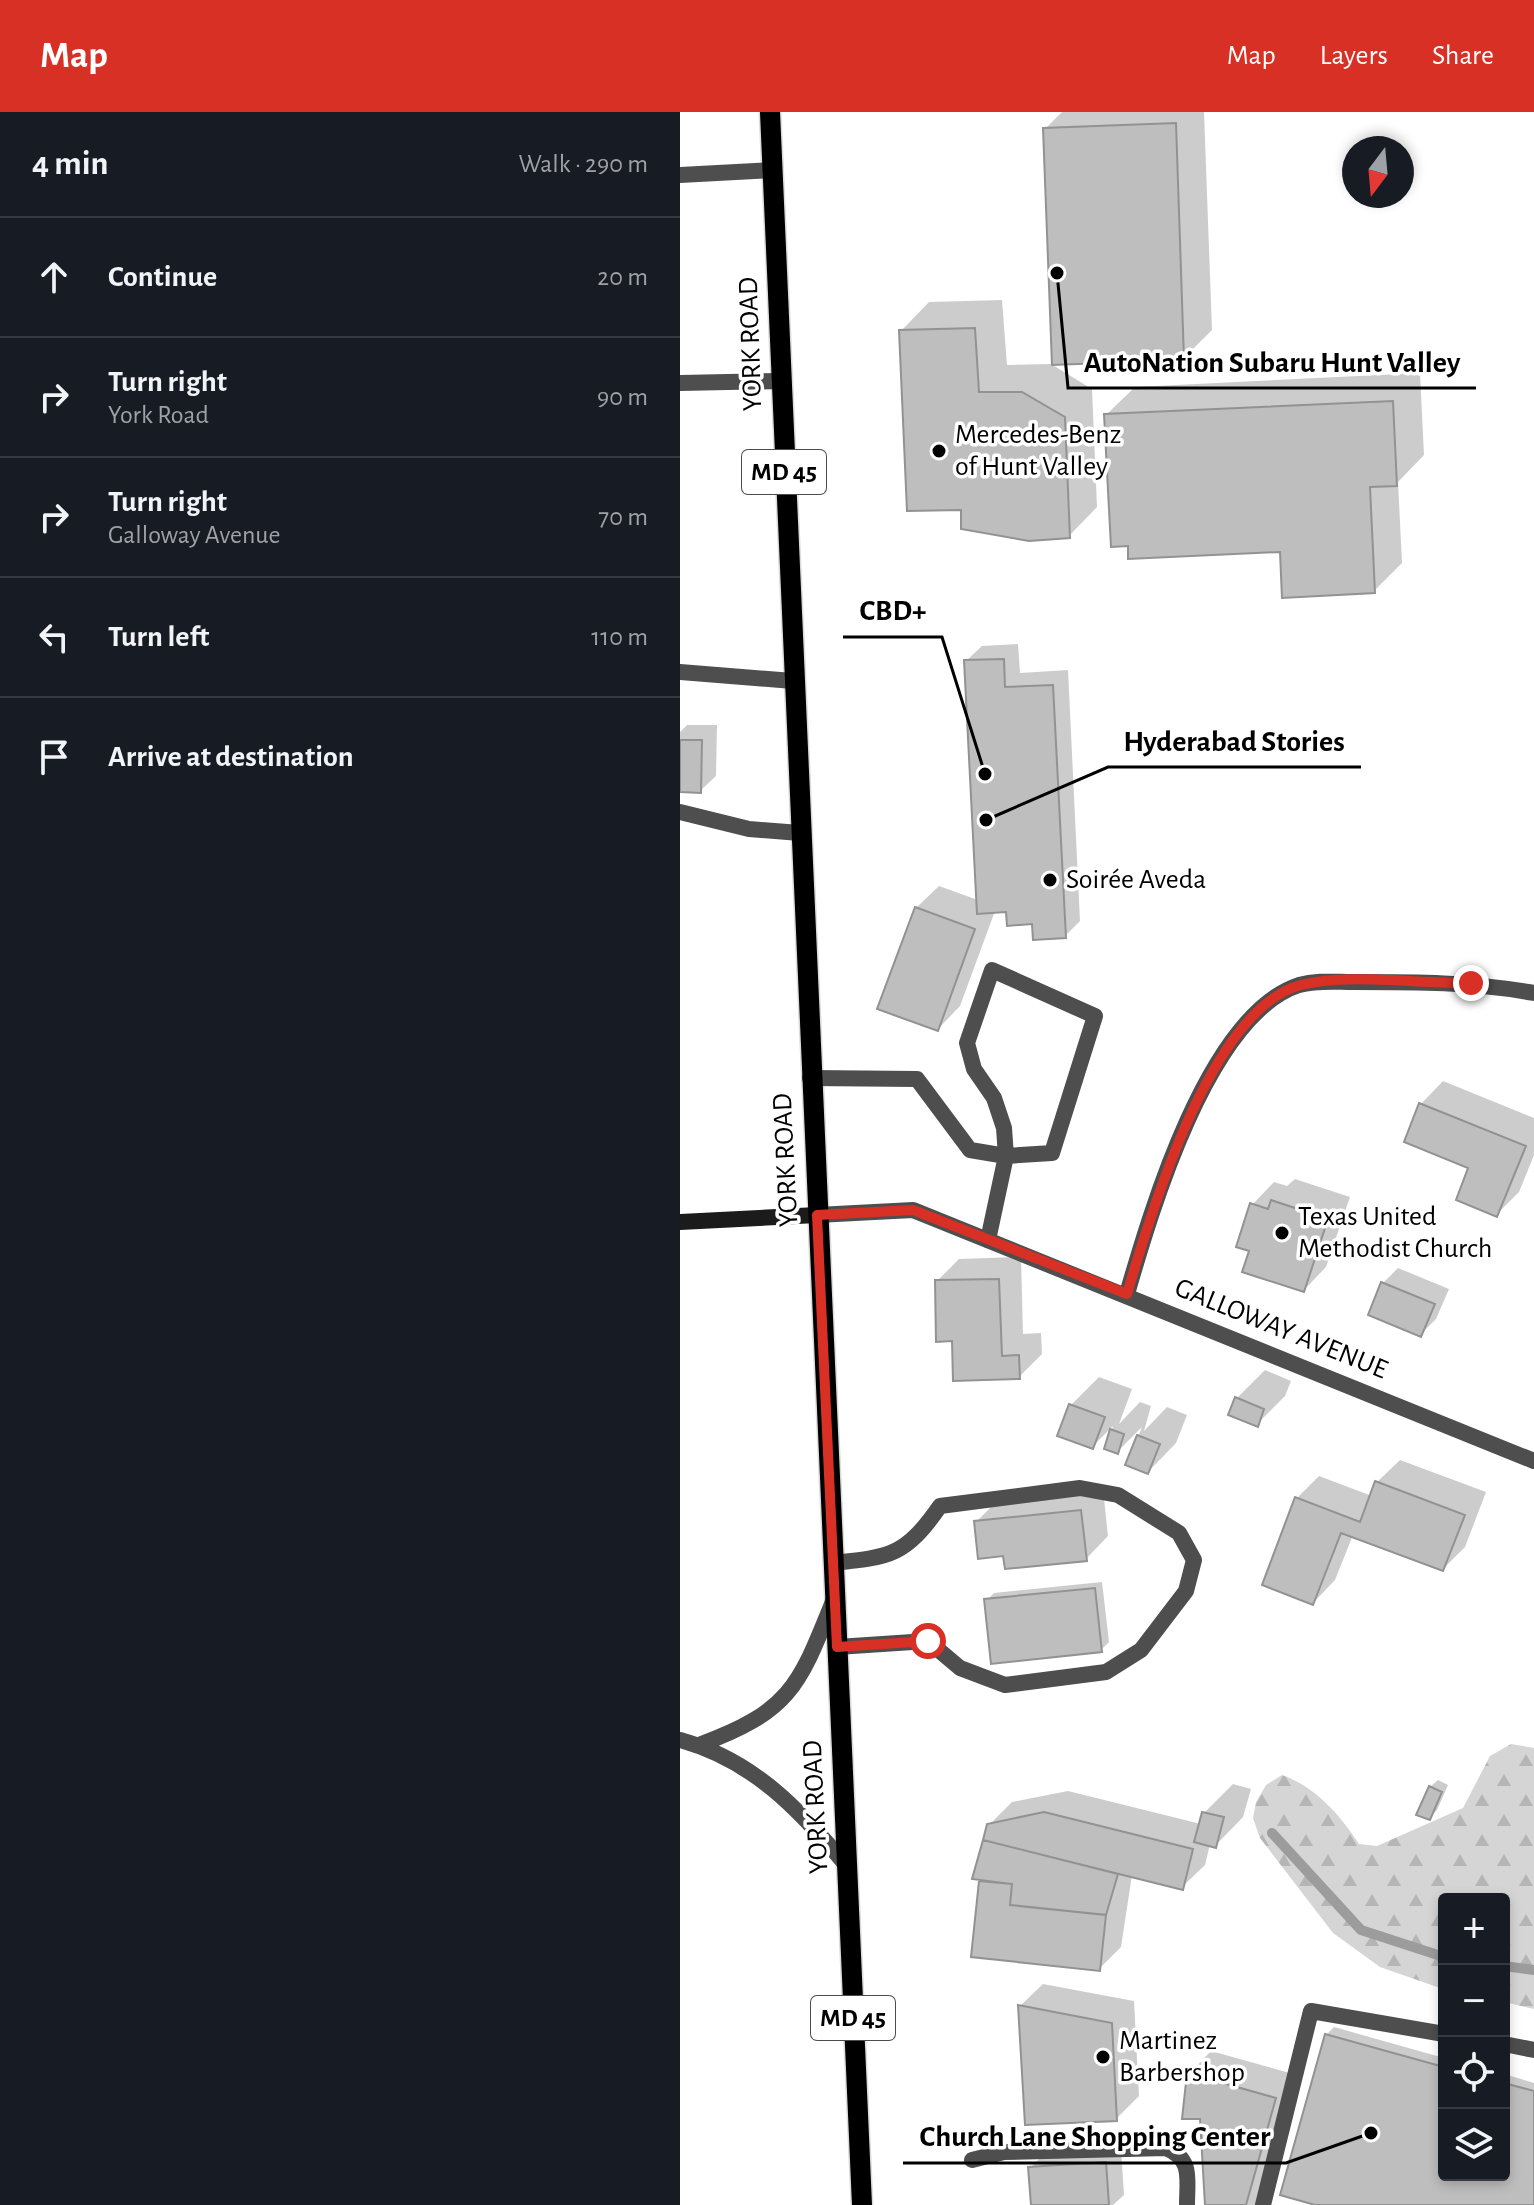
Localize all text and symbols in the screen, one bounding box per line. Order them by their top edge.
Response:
text: Map [40,37,108,75]
text: Map [1227,42,1276,70]
text: Layers [1320,42,1388,70]
text: Share [1432,42,1494,70]
north arrow [1342,136,1414,208]
text: 4 min [32,147,109,181]
text: Walk · 290 m [518,151,648,177]
icon: ahead [32,255,76,299]
text: Continue [108,262,217,292]
text: 20 m [597,264,648,290]
street label: YORK ROAD [735,277,767,411]
callout: AutoNation Subaru Hunt Valley [1068,334,1476,388]
text: AutoNation Subaru Hunt Valley [1084,348,1461,378]
text: Turn right [108,367,227,397]
icon: right [32,375,76,419]
text: 90 m [597,384,648,410]
text: York Road [108,402,209,428]
place label: Mercedes-Benz of Hunt Valley [955,421,1121,481]
marker: Mercedes-Benz of Hunt Valley [930,442,948,460]
road number: MD 45 [742,450,826,494]
text: Turn right [108,487,227,517]
icon: right [32,495,76,539]
text: 70 m [598,504,648,530]
text: Galloway Avenue [108,522,281,548]
callout: CBD+ [843,583,942,637]
text: CBD+ [860,596,926,626]
icon: left [32,615,76,659]
text: Turn left [108,622,209,652]
text: 110 m [591,624,648,650]
callout: Hyderabad Stories [1108,713,1361,767]
text: Hyderabad Stories [1123,727,1345,757]
icon: arrive [32,735,76,779]
text: Arrive at destination [108,742,354,772]
place label: Soirée Aveda [1066,866,1206,894]
marker: Soirée Aveda [1041,871,1059,889]
route end [1453,965,1489,1001]
street label: YORK ROAD [769,1092,803,1228]
place label: Texas United Methodist Church [1298,1203,1492,1263]
marker: Texas United Methodist Church [1273,1224,1291,1242]
street label: GALLOWAY AVENUE [1171,1274,1391,1384]
route start [910,1623,946,1659]
street label: YORK ROAD [799,1739,833,1875]
map controls [1438,1893,1510,2181]
button: + [1438,1893,1510,1965]
button: − [1438,1965,1510,2037]
road number: MD 45 [811,1996,895,2040]
place label: Martinez Barbershop [1119,2027,1245,2087]
button: locate [1438,2037,1510,2109]
marker: Martinez Barbershop [1094,2048,1112,2066]
callout: Church Lane Shopping Center [903,2109,1286,2163]
button: layers [1438,2109,1510,2181]
text: Church Lane Shopping Center [920,2122,1271,2152]

